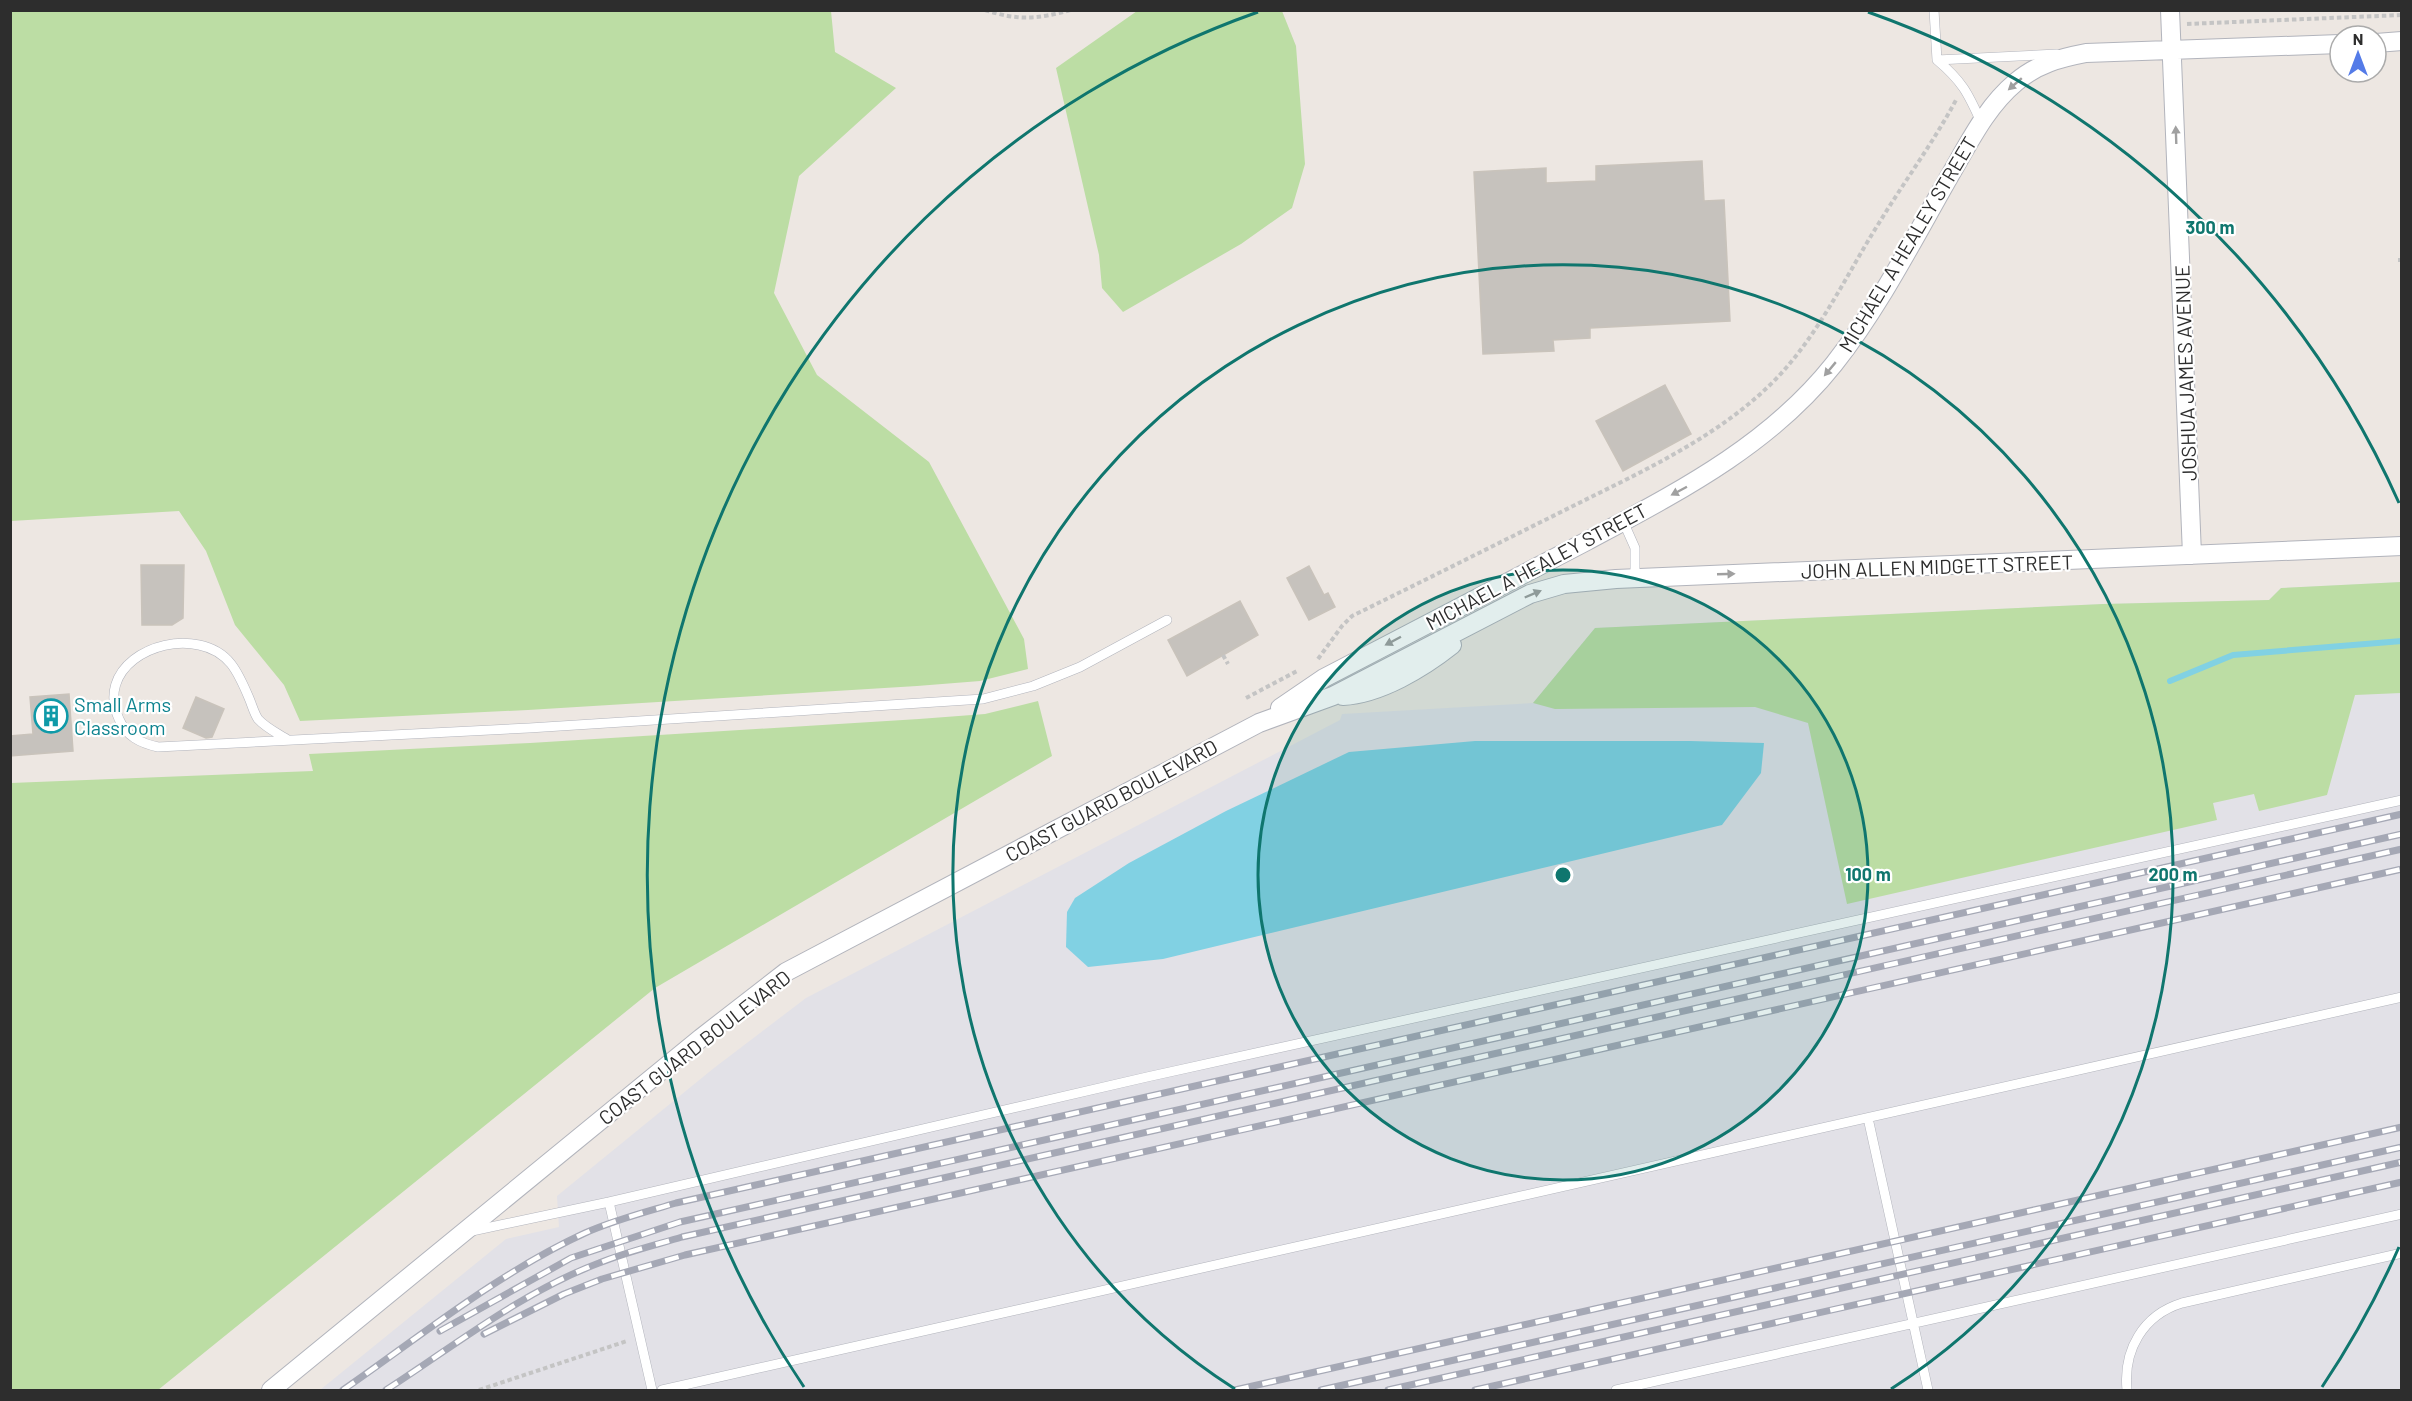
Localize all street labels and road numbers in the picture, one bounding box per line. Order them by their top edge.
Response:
street label: MICHAEL A HEALEY STREET [1833,132,1981,356]
street label: JOSHUA JAMES AVENUE [2169,264,2201,482]
street label: MICHAEL A HEALEY STREET [1421,497,1651,635]
street label: JOHN ALLEN MIDGETT STREET [1801,549,2073,583]
street label: COAST GUARD BOULEVARD [1001,734,1221,866]
street label: COAST GUARD BOULEVARD [593,965,795,1129]

